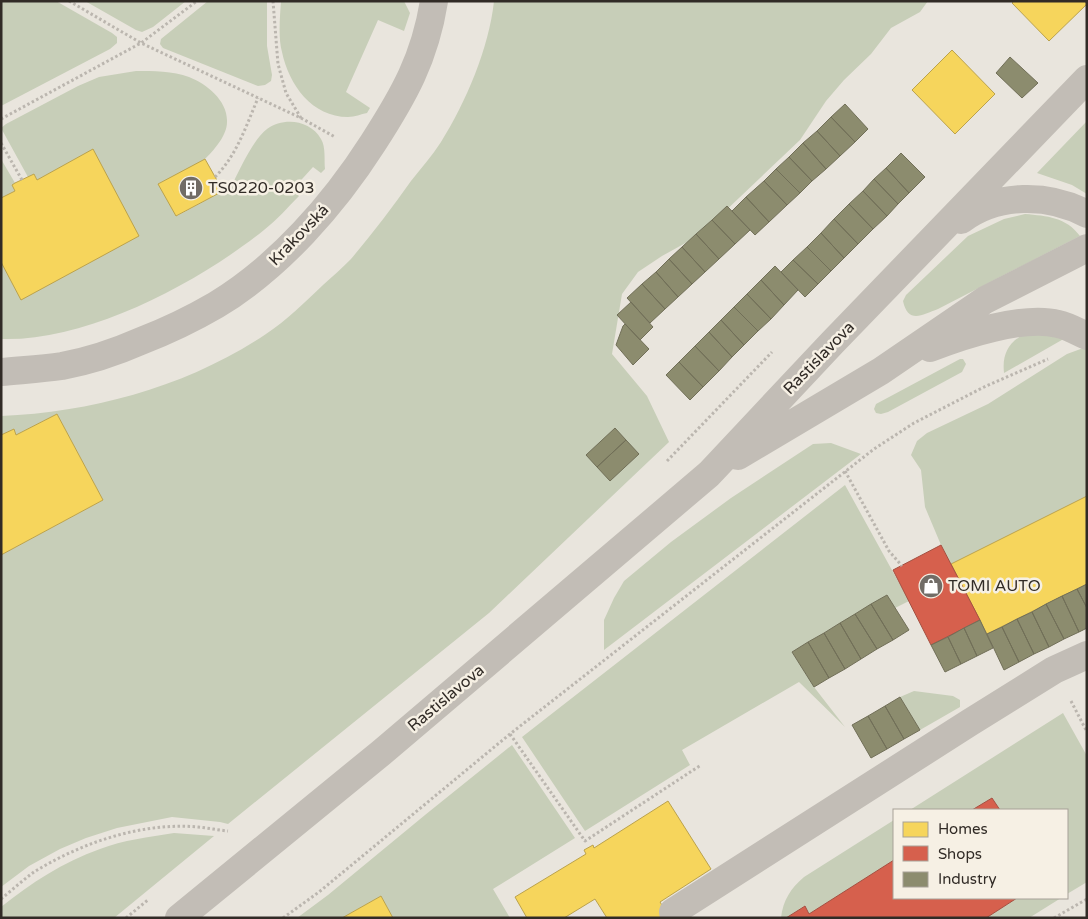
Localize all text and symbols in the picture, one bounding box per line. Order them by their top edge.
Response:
building icon: TS0220-0203 [178,175,204,201]
place label: TS0220-0203 [208,178,315,198]
street label: Krakovská [265,200,333,270]
street label: Rastislavova [779,317,859,399]
shop icon: TOMI AUTO [918,573,944,599]
place label: TOMI AUTO [948,576,1041,596]
street label: Rastislavova [404,660,488,736]
legend [893,809,1068,899]
text: Homes [938,820,988,838]
text: Shops [938,845,982,863]
text: Industry [938,870,997,888]

